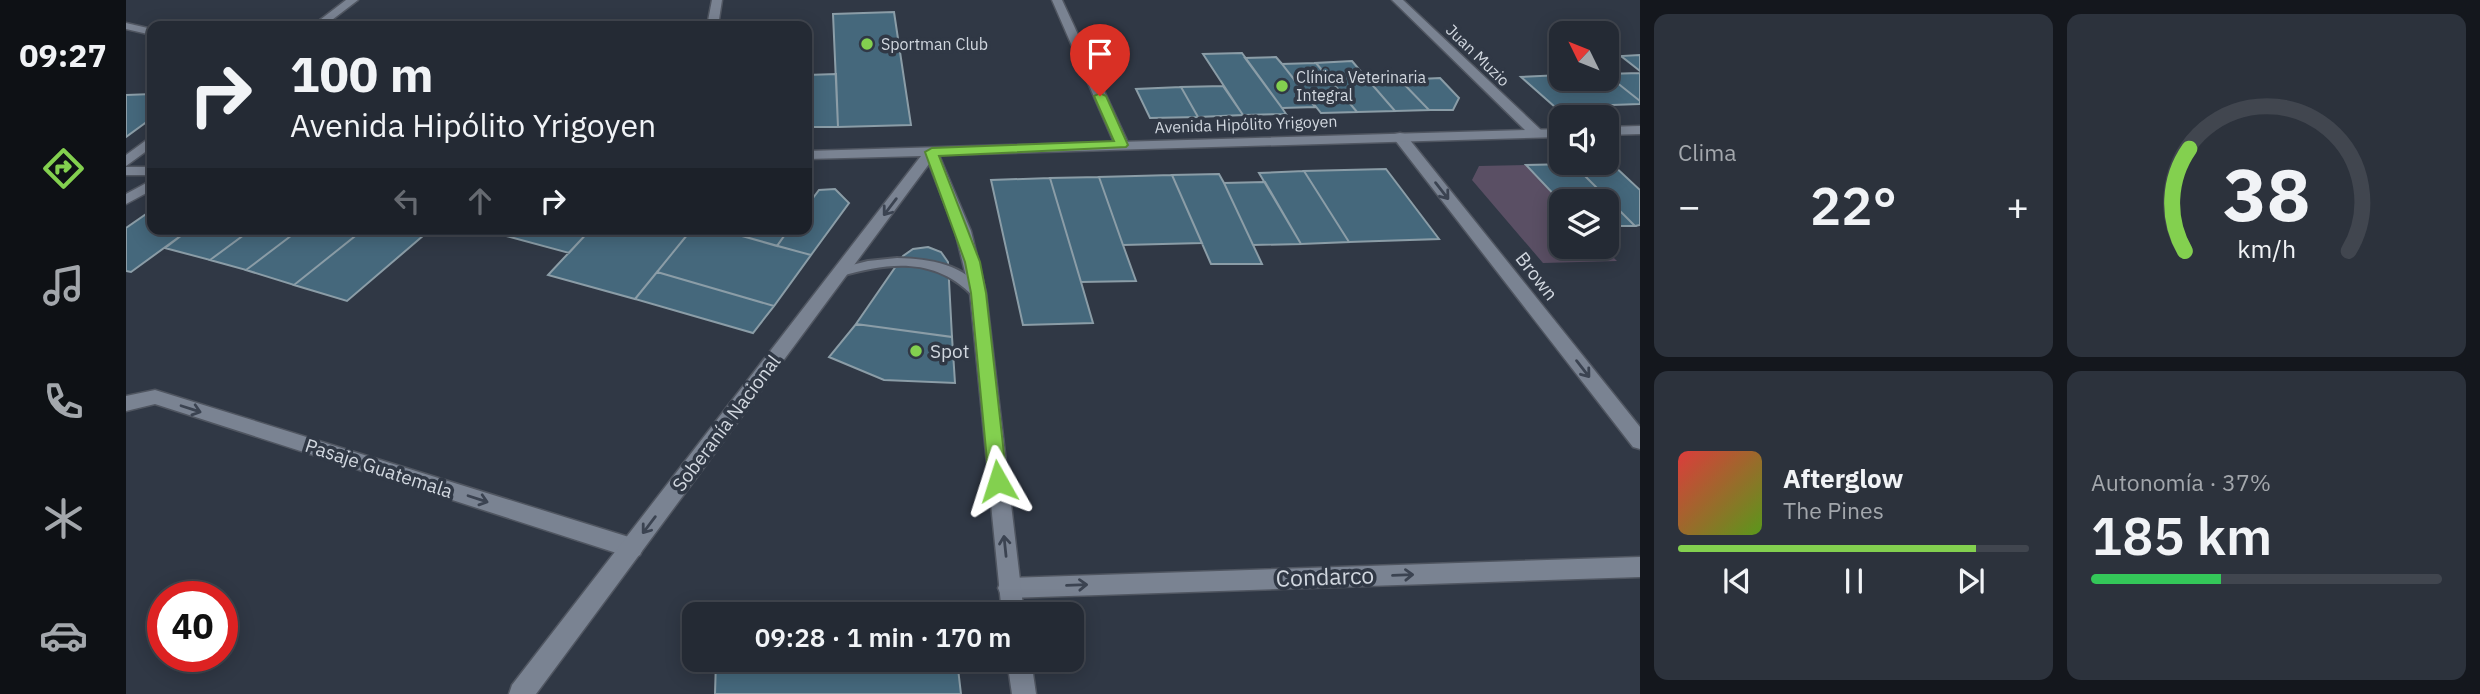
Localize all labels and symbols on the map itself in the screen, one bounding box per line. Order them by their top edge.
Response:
street label: Juan Muzio [1442,20,1514,90]
north arrow [1549,21,1619,91]
pin [1070,24,1130,96]
place label: Sportman Club [881,34,988,54]
marker: Sportman Club [859,36,875,52]
place label: Clínica Veterinaria Integral [1296,67,1427,105]
marker: Clínica Veterinaria Integral [1274,78,1290,94]
street label: Avenida Hipólito Yrigoyen [1154,111,1338,137]
one-way arrow [1435,181,1450,199]
one-way arrow [883,197,898,215]
street label: Brown [1511,247,1563,305]
place label: Spot [930,339,969,363]
marker: Spot [908,343,924,359]
street label: Soberanía Nacional [667,350,785,496]
one-way arrow [1576,360,1591,378]
one-way arrow [180,403,202,416]
street label: Pasaje Guatemala [302,433,456,503]
position arrow [961,444,1035,518]
one-way arrow [467,494,489,507]
one-way arrow [642,515,657,533]
one-way arrow [998,536,1011,558]
street label: Condarco [1275,559,1375,593]
one-way arrow [1391,568,1414,581]
one-way arrow [1066,579,1089,592]
speed limit sign: 40 [147,581,238,672]

